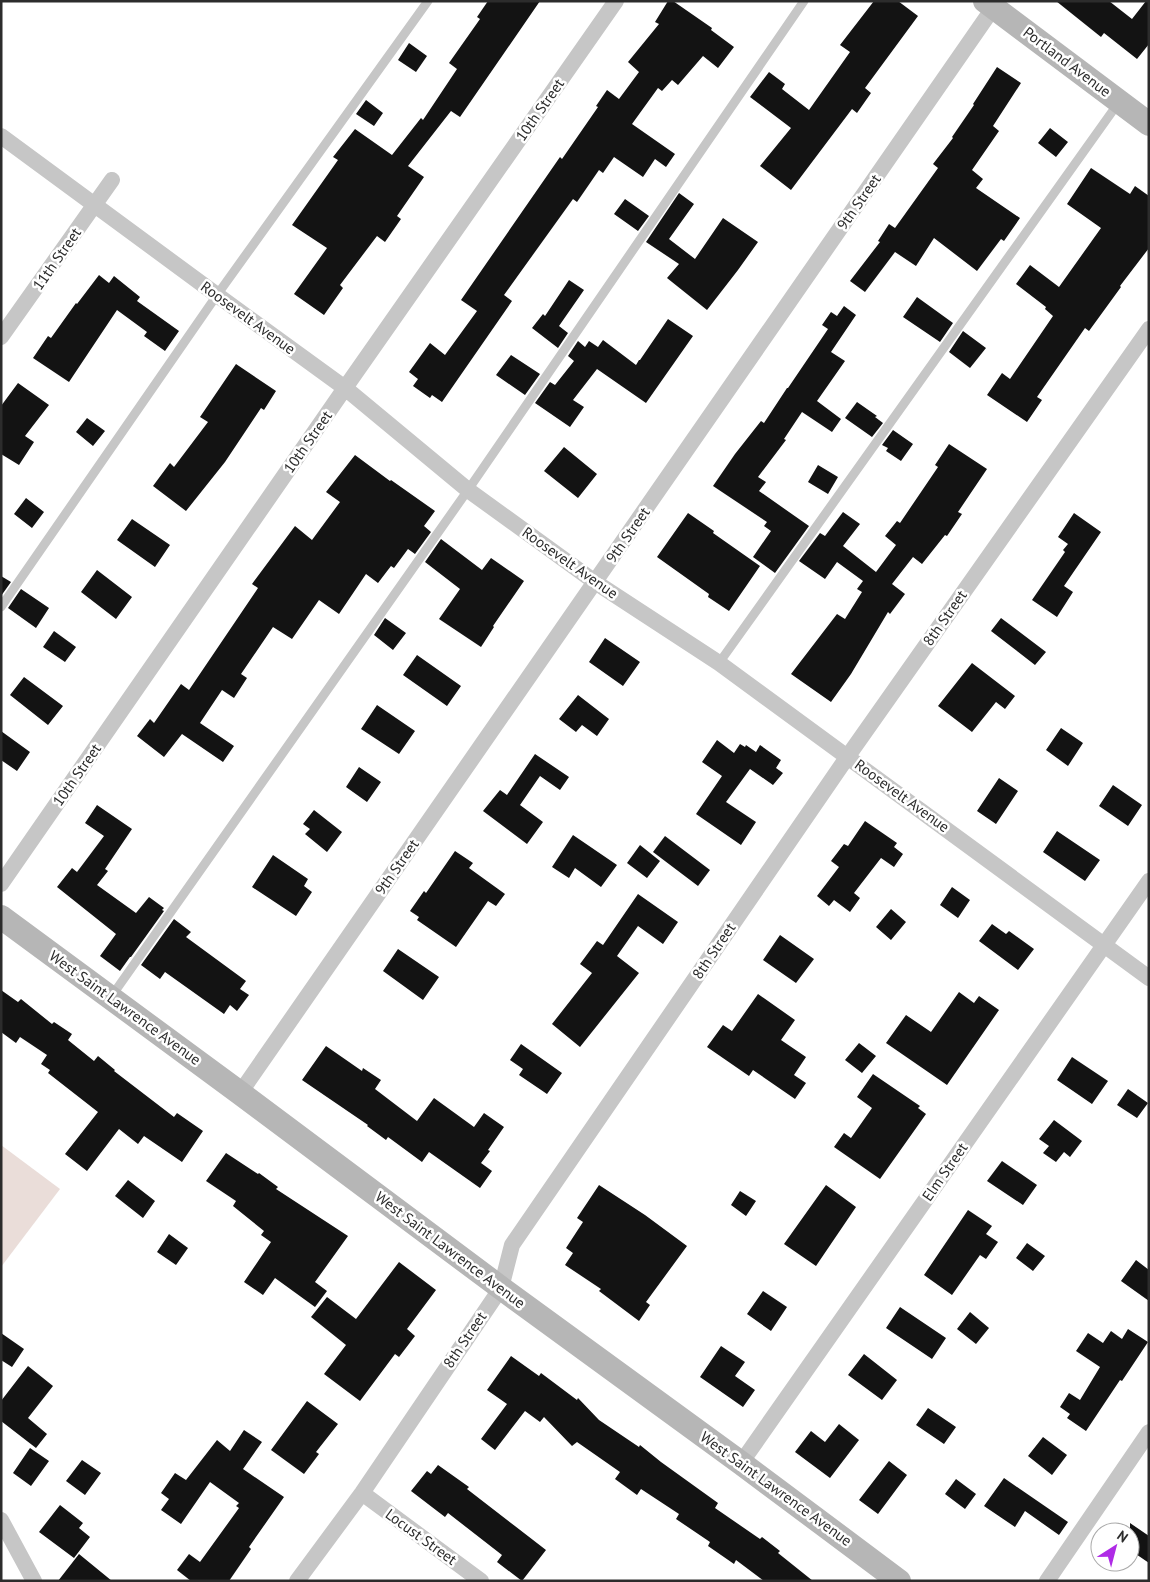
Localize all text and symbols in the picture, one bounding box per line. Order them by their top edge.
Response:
street label: Portland Avenue [1020,22,1115,101]
street label: 10th Street [511,75,568,145]
street label: 9th Street [833,170,885,233]
street label: 11th Street [28,224,85,294]
street label: Roosevelt Avenue [197,277,299,358]
street label: 10th Street [279,407,336,477]
street label: 9th Street [602,503,654,566]
street label: Roosevelt Avenue [519,523,622,603]
street label: 8th Street [919,586,971,649]
street label: 10th Street [48,740,105,810]
street label: Roosevelt Avenue [851,755,953,836]
street label: 9th Street [371,835,423,898]
street label: 8th Street [688,919,739,982]
street label: West Saint Lawrence Avenue [46,946,205,1069]
street label: Elm Street [918,1139,972,1205]
street label: West Saint Lawrence Avenue [372,1187,529,1312]
street label: 8th Street [439,1308,490,1371]
street label: West Saint Lawrence Avenue [697,1427,856,1550]
street label: Locust Street [382,1504,461,1569]
north arrow [1090,1522,1140,1572]
text: N [1114,1526,1132,1546]

